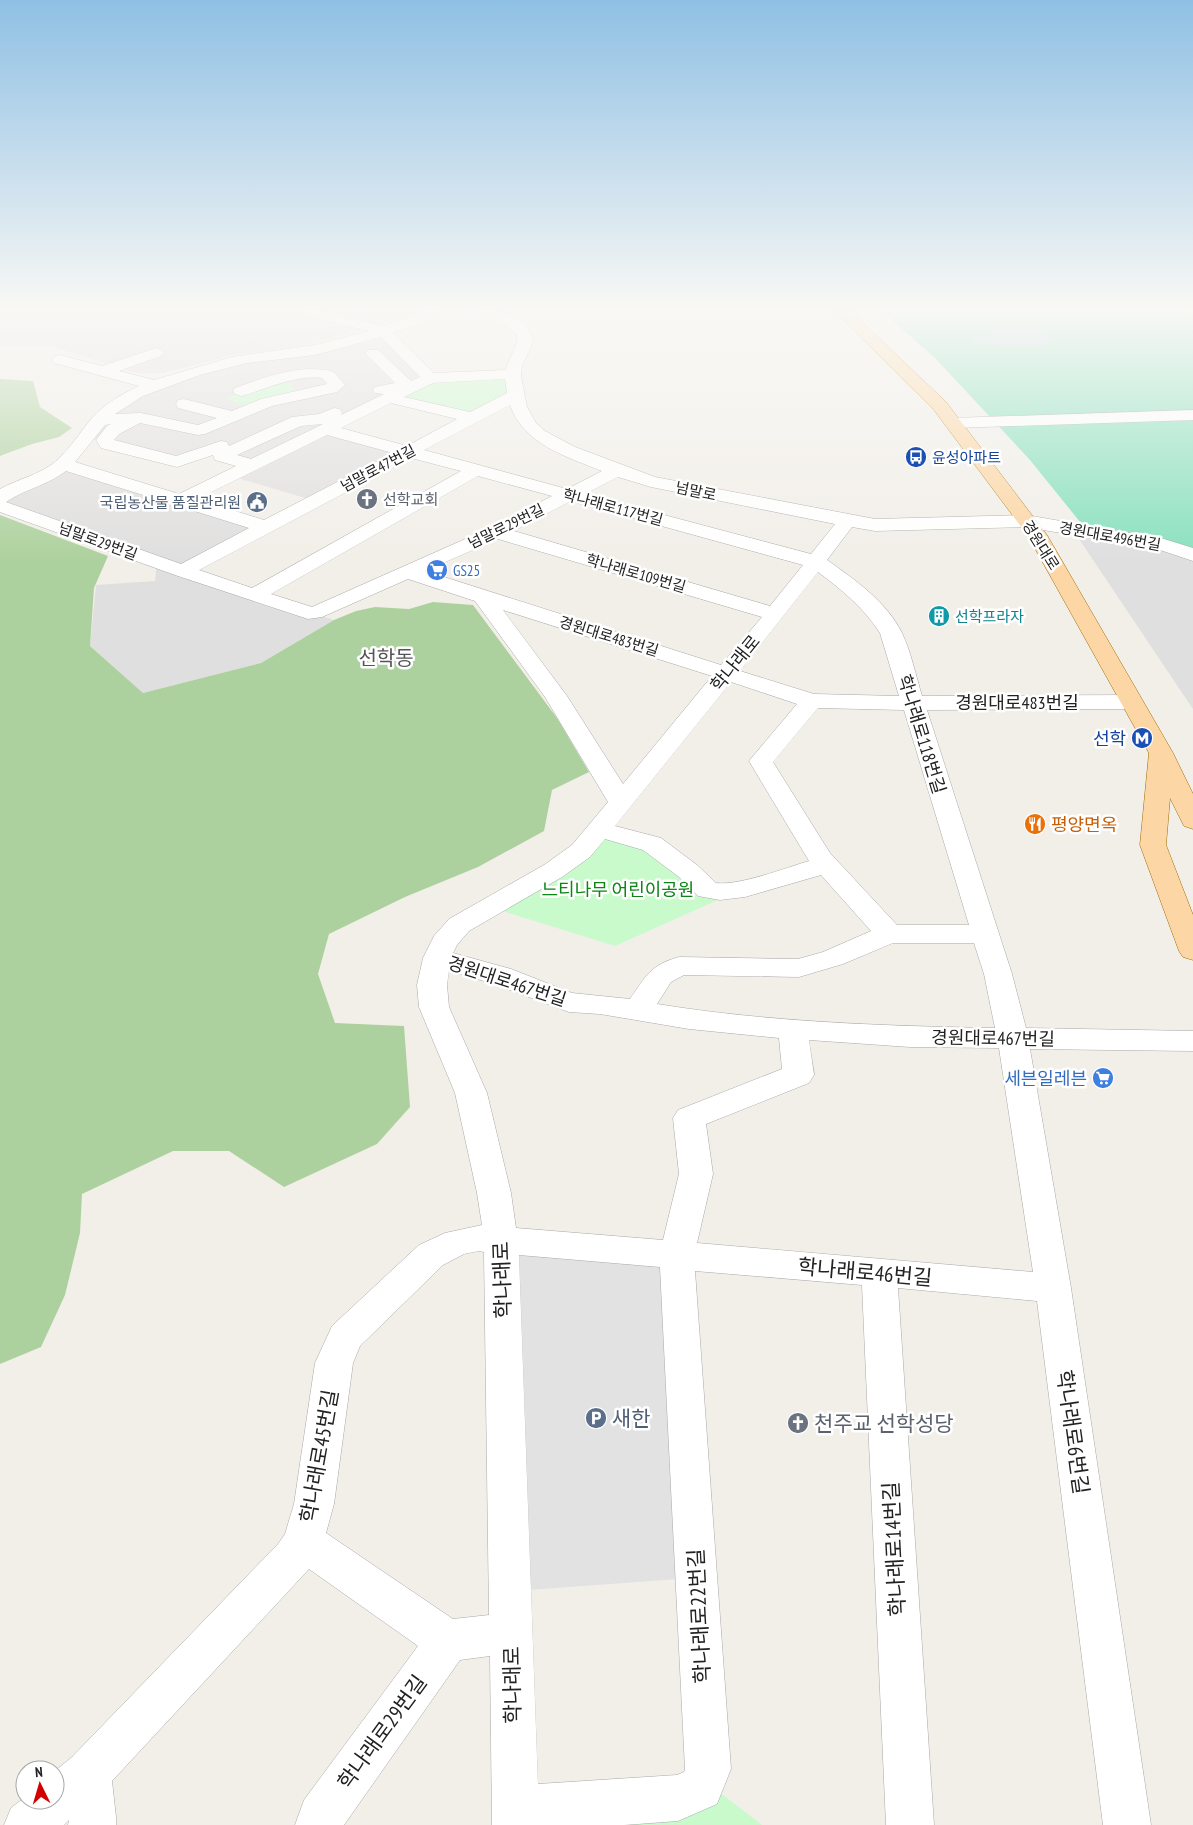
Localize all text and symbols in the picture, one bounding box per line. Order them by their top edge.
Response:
street label: 넘말로47번길 [337,440,419,496]
bus stop icon: 윤성아파트 [904,445,928,469]
place label: 윤성아파트 [932,448,1001,467]
street label: 넘말로 [674,477,718,505]
street label: 학나래로117번길 [561,484,665,530]
church icon: 선학교회 [355,487,379,511]
public building icon: 국립농산물 품질관리원 [245,490,269,514]
place label: 선학교회 [383,490,438,509]
place label: 국립농산물 품질관리원 [100,493,241,512]
street label: 넘말로29번길 [465,499,547,553]
street label: 경원대로 [1018,517,1064,573]
street label: 넘말로29번길 [56,518,140,564]
street label: 경원대로496번길 [1058,518,1162,554]
street label: 학나래로109번길 [584,550,688,596]
supermarket icon: GS25 [425,558,449,582]
place label: GS25 [453,561,480,580]
building icon: 선학프라자 [927,604,951,628]
place label: 선학프라자 [955,607,1024,626]
street label: 경원대로483번길 [557,612,661,660]
street label: 학나래로 [705,630,765,696]
district label: 선학동 [358,645,414,671]
street label: 학나래로118번길 [893,672,951,796]
street label: 경원대로483번길 [955,691,1079,714]
metro station icon: 선학 [1130,726,1154,750]
place label: 선학 [1093,727,1126,750]
restaurant icon: 평양면옥 [1023,812,1047,836]
place label: 평양면옥 [1051,813,1117,836]
park label: 느티나무 어린이공원 [542,878,694,901]
street label: 경원대로467번길 [445,951,569,1011]
street label: 경원대로467번길 [931,1025,1055,1051]
supermarket icon: 세븐일레븐 [1091,1066,1115,1090]
place label: 세븐일레븐 [1004,1067,1087,1090]
street label: 학나래로 [487,1241,517,1319]
street label: 학나래로46번길 [797,1253,933,1291]
street label: 학나래로6번길 [1051,1368,1095,1496]
street label: 학나래로45번길 [294,1387,344,1525]
place label: 새한 [612,1405,651,1432]
parking icon: 새한 [584,1406,608,1430]
place label: 천주교 선학성당 [814,1410,954,1437]
church icon: 천주교 선학성당 [786,1411,810,1435]
street label: 학나래로14번길 [877,1481,911,1617]
street label: 학나래로22번길 [682,1548,716,1684]
street label: 학나래로 [498,1646,526,1724]
street label: 학나래로29번길 [331,1670,433,1794]
north arrow [15,1760,65,1810]
text: N [34,1763,43,1781]

